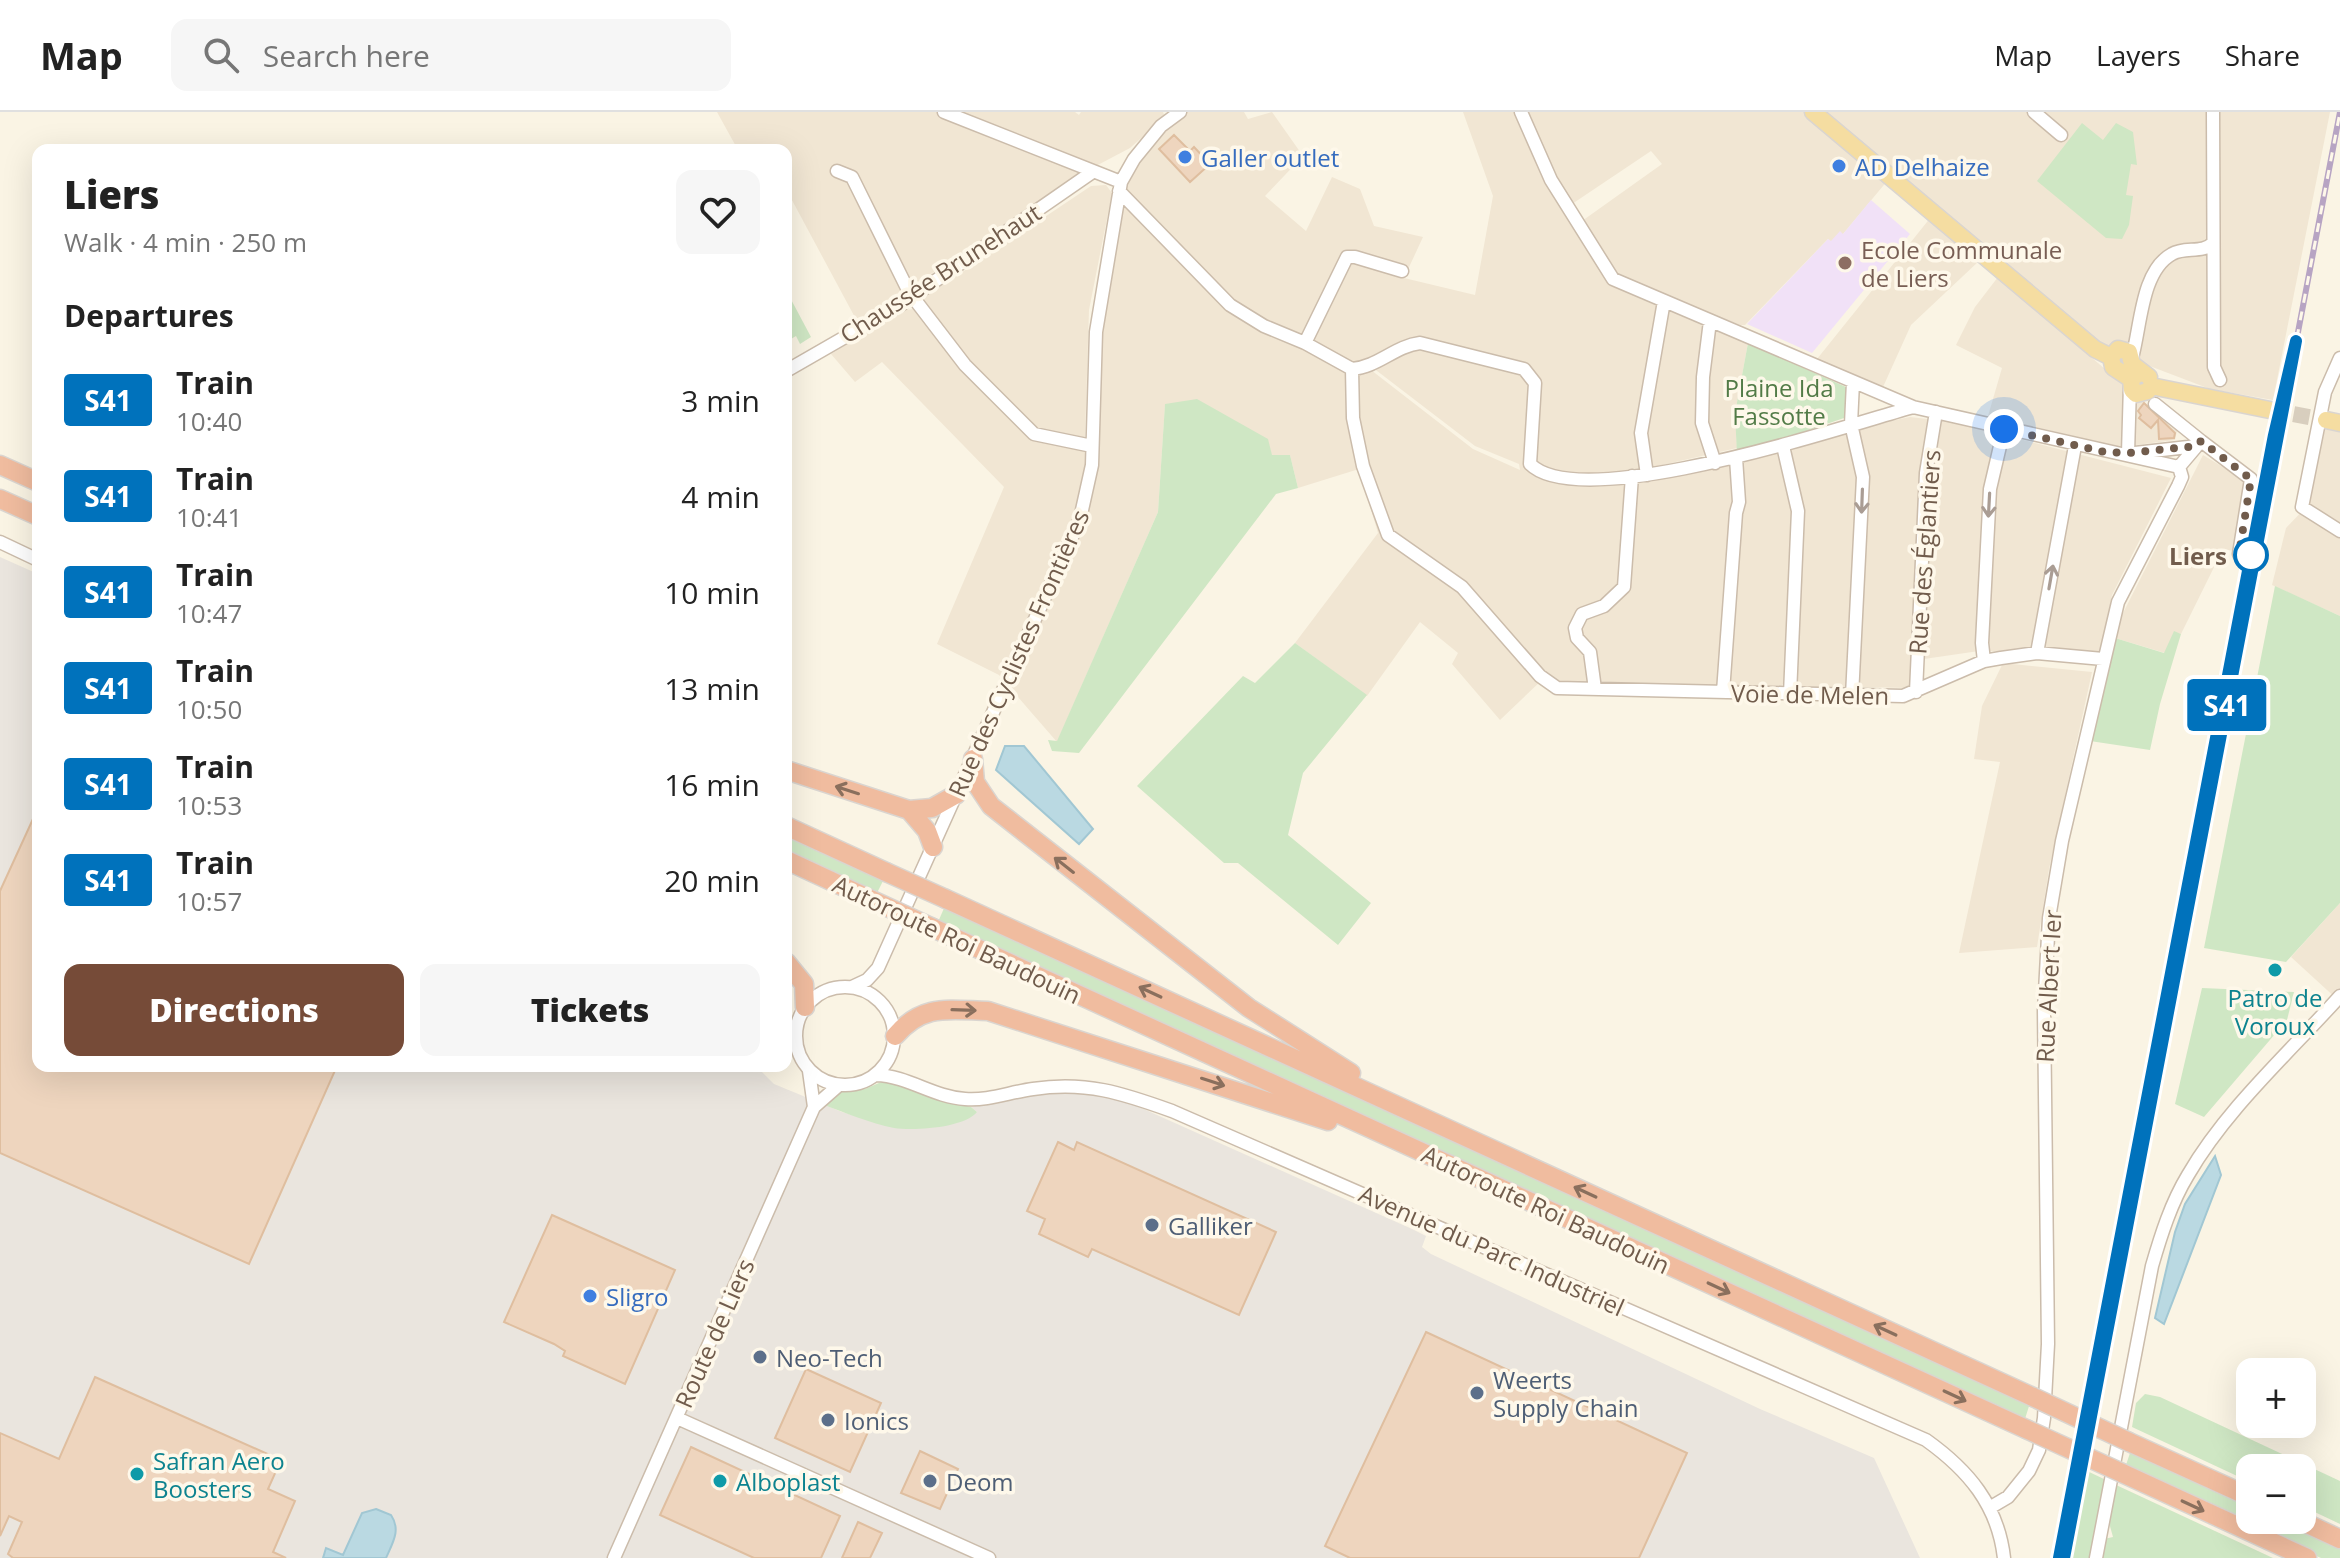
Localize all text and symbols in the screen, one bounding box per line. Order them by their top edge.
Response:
search box [171,19,731,91]
text: Map [40,29,123,81]
icon: search [199,33,243,77]
text: Search here [263,35,430,76]
text: Map [1994,36,2052,74]
text: Layers [2096,36,2181,74]
text: Share [2225,36,2300,74]
place label: Galler outlet [1201,141,1339,174]
marker: Galler outlet [1176,148,1194,166]
place label: AD Delhaize [1855,150,1990,183]
marker: AD Delhaize [1830,157,1848,175]
text: Liers [64,168,159,220]
button: heart [676,170,760,254]
street label: Chaussée Brunehaut [833,196,1047,350]
text: Walk · 4 min · 250 m [64,224,307,260]
place label: Ecole Communale de Liers [1861,233,2062,294]
marker: Ecole Communale de Liers [1836,254,1854,272]
text: Departures [64,295,234,336]
text: Train [176,362,254,403]
park label: Plaine Ida Fassotte [1724,371,1834,432]
text: 3 min [681,380,760,421]
text: S41 [84,381,132,419]
text: 10:40 [176,403,242,439]
your location [1984,409,2024,449]
street label: Rue des Églantiers [1900,449,1948,655]
text: Train [176,458,254,499]
text: 4 min [681,476,760,517]
text: S41 [84,477,132,515]
one-way arrow [1854,487,1869,514]
one-way arrow [1982,491,1997,518]
text: 10:41 [176,499,242,535]
street label: Rue des Cyclistes Frontières [940,504,1096,802]
marker: Liers [2234,538,2268,572]
place label: Liers [2169,539,2227,572]
text: Train [176,554,254,595]
one-way arrow [2044,564,2059,590]
text: 10 min [664,572,760,613]
text: S41 [84,573,132,611]
text: 10:47 [176,595,242,631]
text: Train [176,650,254,691]
text: 13 min [664,668,760,709]
text: S41 [84,669,132,707]
street label: Voie de Melen [1731,676,1889,712]
line badge: S41 [2181,679,2273,731]
text: S41 [2203,686,2251,724]
text: 10:50 [176,691,242,727]
text: Train [176,746,254,787]
text: 16 min [664,764,760,805]
text: S41 [84,765,132,803]
one-way arrow [835,782,861,797]
text: 10:53 [176,787,242,823]
text: Train [176,842,254,883]
one-way arrow [1054,856,1075,873]
text: 20 min [664,860,760,901]
text: S41 [84,861,132,899]
street label: Autoroute Roi Baudouin [828,867,1086,1011]
text: 10:57 [176,883,242,919]
street label: Rue Albert Ier [2028,908,2068,1063]
marker: Patro de Voroux [2266,961,2284,979]
button: Directions [64,964,404,1056]
button: Tickets [420,964,760,1056]
place label: Patro de Voroux [2228,981,2322,1042]
one-way arrow [1138,984,1163,999]
one-way arrow [950,1002,977,1018]
one-way arrow [1200,1075,1225,1090]
street label: Autoroute Roi Baudouin [1417,1137,1675,1281]
street label: Avenue du Parc Industriel [1354,1177,1630,1323]
one-way arrow [1573,1184,1597,1199]
place label: Galliker [1168,1209,1253,1242]
marker: Galliker [1143,1216,1161,1234]
street label: Route de Liers [666,1253,762,1413]
place label: Sligro [606,1280,669,1313]
one-way arrow [1706,1281,1730,1296]
marker: Sligro [581,1287,599,1305]
one-way arrow [1874,1322,1898,1337]
place label: Neo-Tech [776,1341,883,1374]
marker: Neo-Tech [751,1348,769,1366]
map controls [2236,1358,2316,1534]
button: + [2236,1358,2316,1438]
place label: Weerts Supply Chain [1493,1363,1639,1424]
marker: Weerts Supply Chain [1468,1384,1486,1402]
one-way arrow [1943,1389,1967,1404]
place label: Ionics [844,1404,909,1437]
marker: Ionics [819,1411,837,1429]
place label: Safran Aero Boosters [153,1444,285,1505]
button: − [2236,1454,2316,1534]
marker: Safran Aero Boosters [128,1465,146,1483]
place label: Alboplast [736,1465,840,1498]
place label: Deom [946,1465,1014,1498]
marker: Alboplast [711,1472,729,1490]
marker: Deom [921,1472,939,1490]
one-way arrow [2180,1499,2205,1514]

